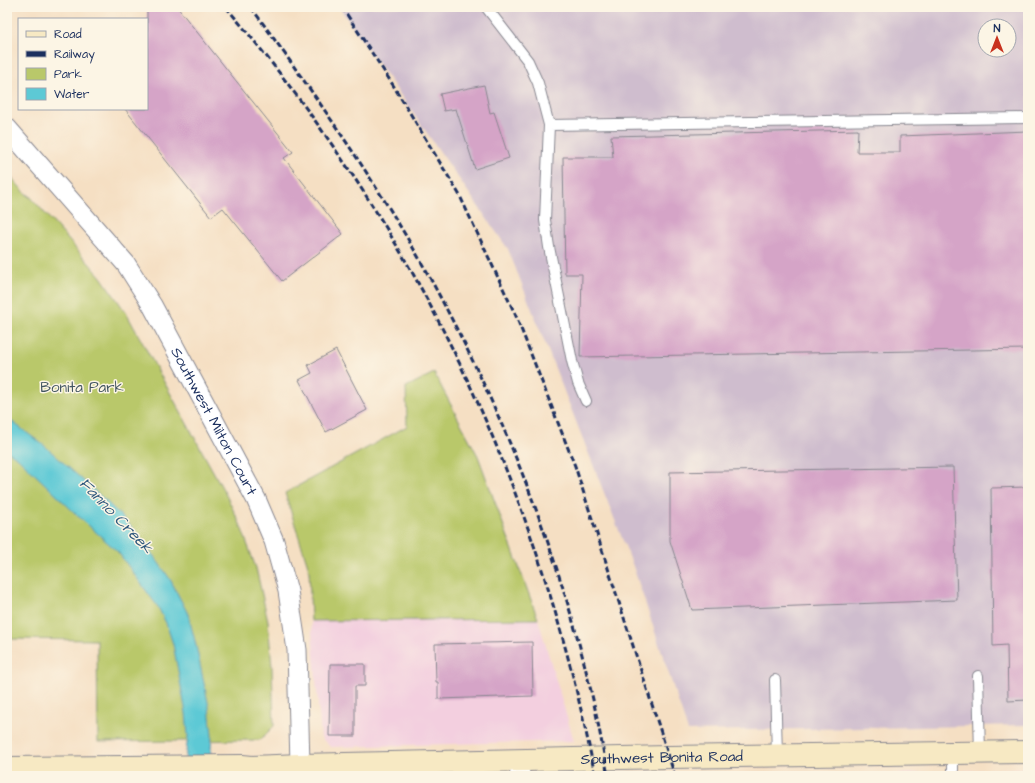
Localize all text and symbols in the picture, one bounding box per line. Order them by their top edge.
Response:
legend [18,18,148,110]
north arrow [977,18,1017,58]
text: N [994,21,1001,36]
text: Road [54,26,82,43]
text: Railway [54,46,95,64]
text: Park [54,66,82,83]
text: Water [54,86,90,103]
street label: Southwest Milton Court [166,344,262,499]
park label: Bonita Park [40,377,124,398]
water label: Fanno Creek [74,473,159,559]
street label: Southwest Bonita Road [581,746,743,770]

